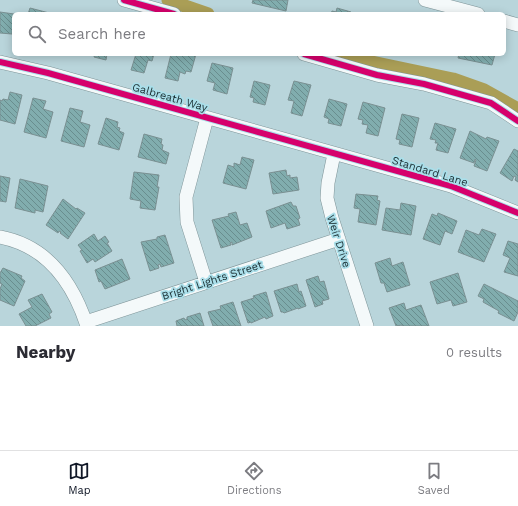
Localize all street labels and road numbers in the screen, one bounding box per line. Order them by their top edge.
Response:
street label: Galbreath Way [131,81,209,115]
street label: Standard Lane [390,154,469,189]
street label: Weir Drive [324,213,353,269]
street label: Bright Lights Street [160,258,264,303]

